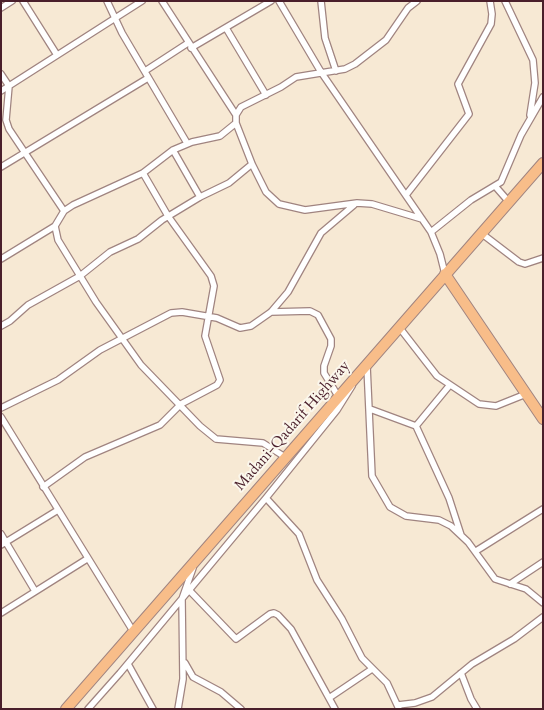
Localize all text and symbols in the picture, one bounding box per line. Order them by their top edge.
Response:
street label: Madani-Qadarif Highway [232,357,354,495]

